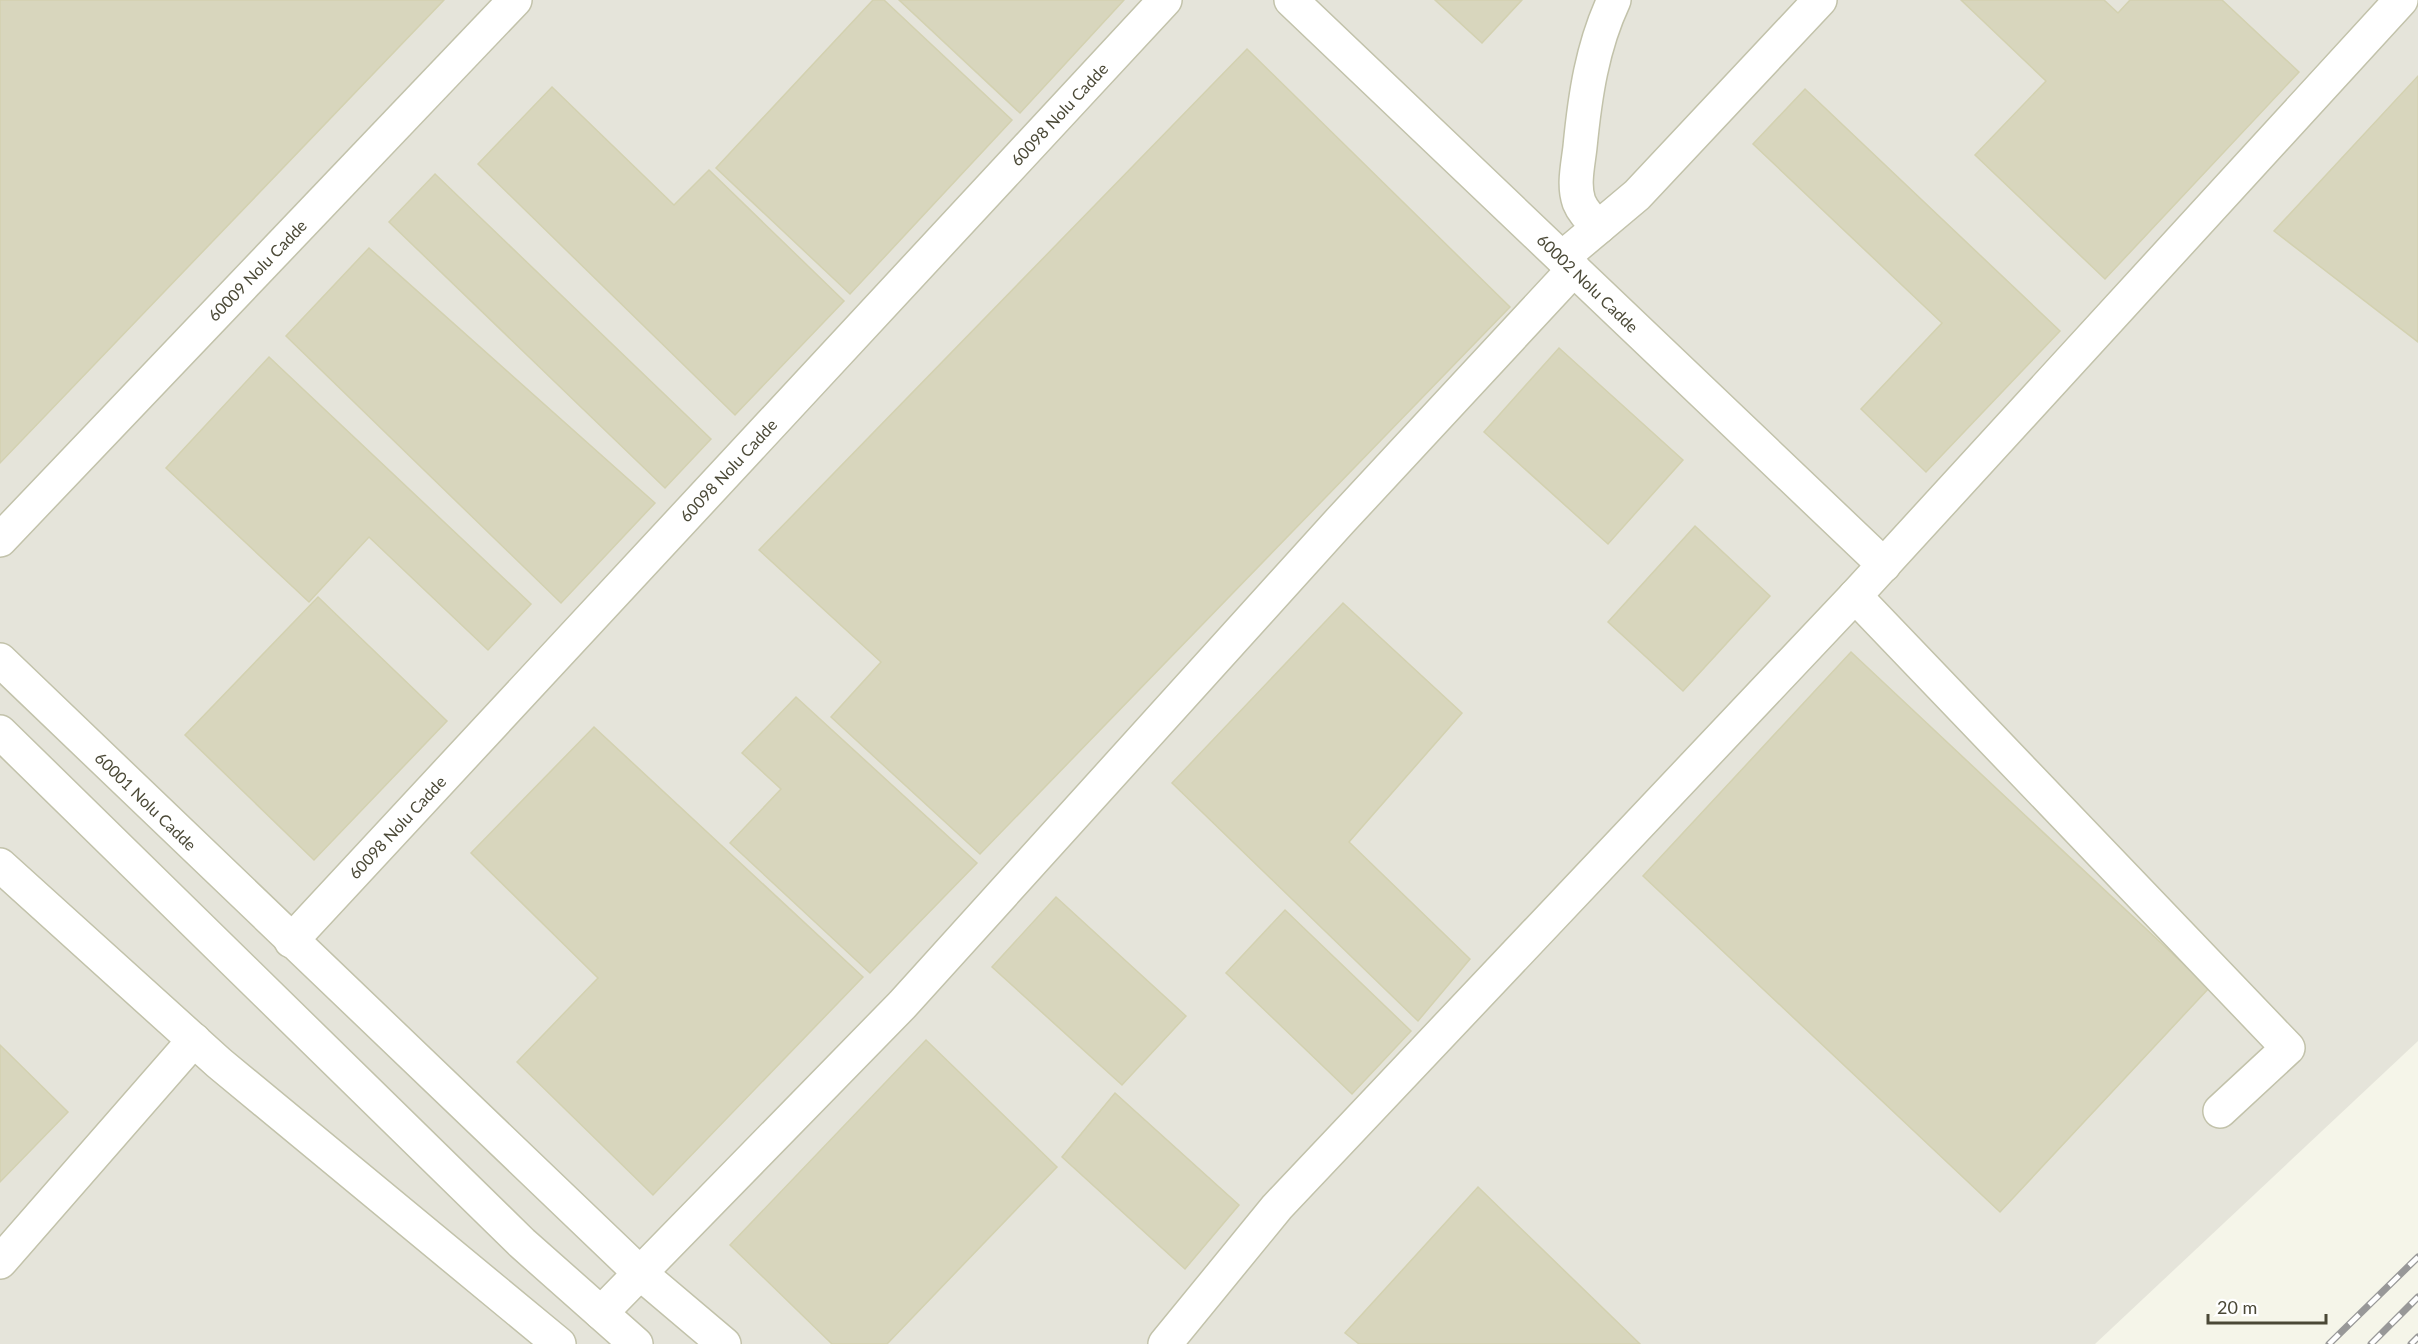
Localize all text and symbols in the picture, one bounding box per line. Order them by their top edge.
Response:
street label: 60098 Nolu Cadde [1007,59,1111,169]
street label: 60009 Nolu Cadde [204,215,310,325]
street label: 60002 Nolu Cadde [1533,230,1643,336]
street label: 60098 Nolu Cadde [676,415,780,525]
street label: 60001 Nolu Cadde [91,748,201,854]
street label: 60098 Nolu Cadde [345,772,449,882]
scale bar [2208,1287,2326,1325]
text: 20 m [2217,1296,2257,1318]

